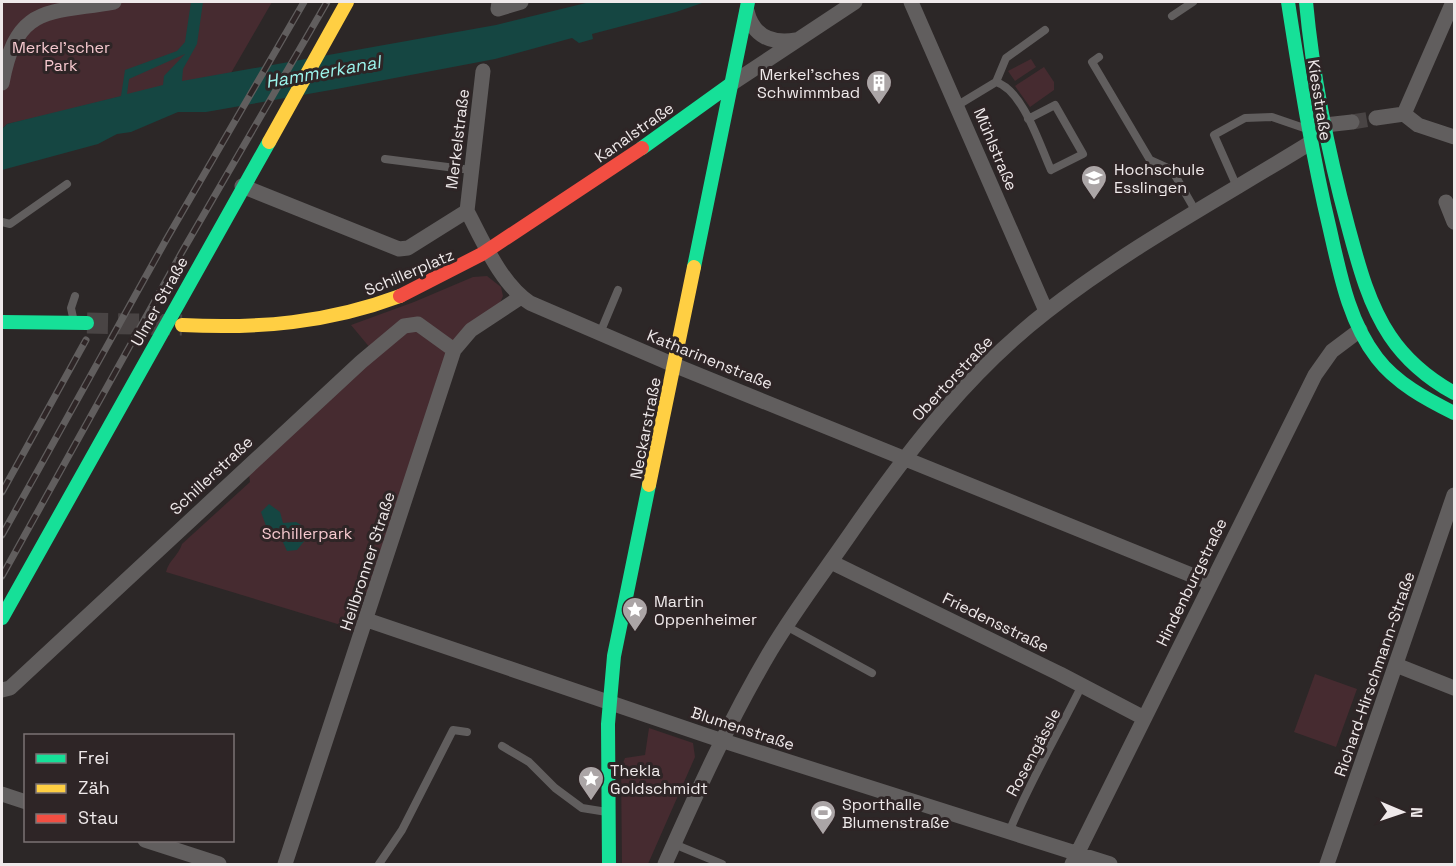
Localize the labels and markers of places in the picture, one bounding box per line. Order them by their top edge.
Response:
place label: Merkel'sches Schwimmbad [757,64,860,103]
building icon: Merkel'sches Schwimmbad [864,68,894,106]
place label: Hochschule Esslingen [1114,159,1205,198]
school or university icon: Hochschule Esslingen [1079,163,1109,201]
place label: Martin Oppenheimer [654,591,757,630]
place icon: Martin Oppenheimer [620,595,650,633]
place label: Thekla Goldschmidt [610,760,708,799]
place icon: Thekla Goldschmidt [576,764,606,802]
place label: Sporthalle Blumenstraße [842,794,949,833]
sports icon: Sporthalle Blumenstraße [808,798,838,836]

